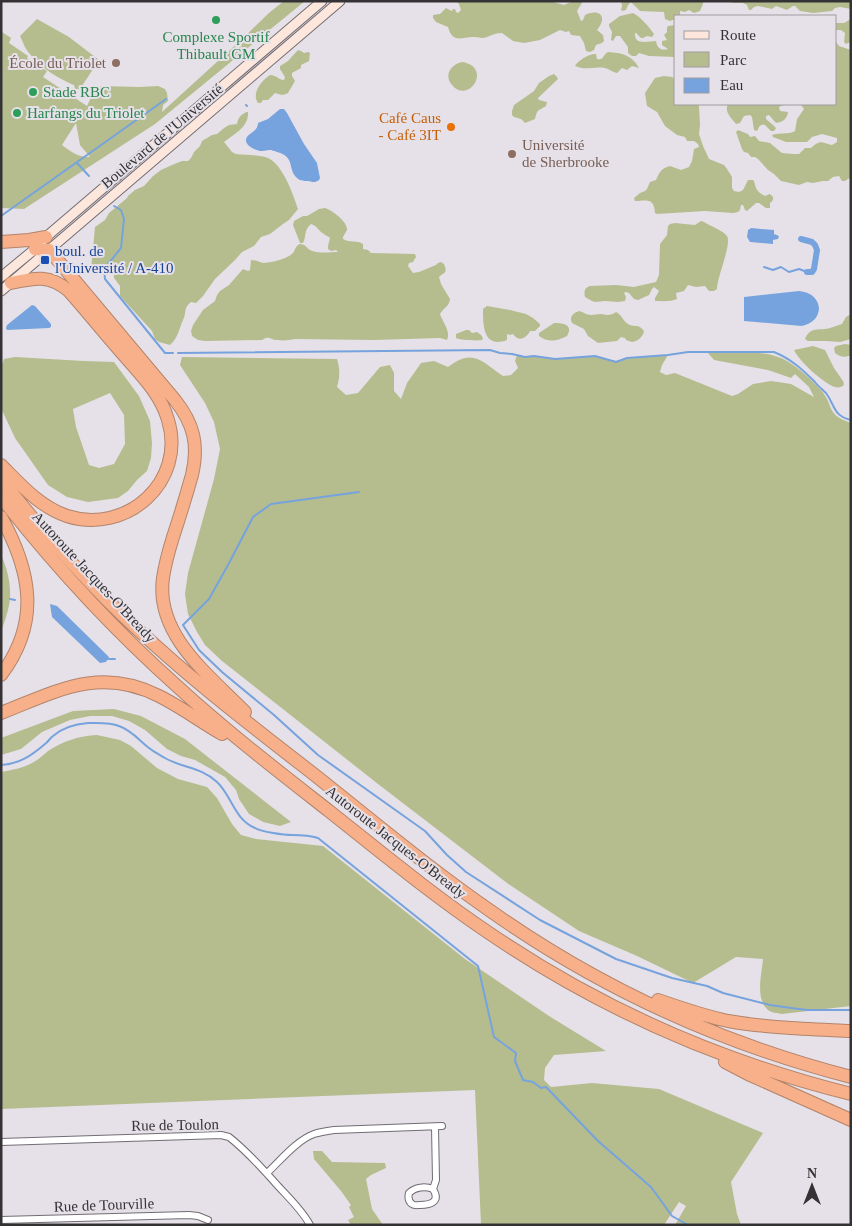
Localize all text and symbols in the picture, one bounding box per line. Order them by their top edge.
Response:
marker: Complexe Sportif Thibault GM [210,14,222,26]
legend [674,15,837,105]
text: Route [720,27,756,43]
place label: Complexe Sportif Thibault GM [162,29,270,62]
text: Parc [720,52,747,68]
place label: École du Triolet [9,55,107,71]
marker: École du Triolet [110,57,122,69]
text: Eau [720,77,744,93]
street label: Boulevard de l'Université [98,80,226,191]
place label: Stade RBC [43,84,110,100]
marker: Stade RBC [27,86,39,98]
place label: Harfangs du Triolet [27,105,145,121]
marker: Harfangs du Triolet [11,107,23,119]
place label: Café Caus - Café 3IT [379,110,441,143]
marker: Café Caus - Café 3IT [445,121,457,133]
place label: Université de Sherbrooke [522,137,609,170]
marker: Université de Sherbrooke [506,148,518,160]
place label: boul. de l'Université / A-410 [55,243,174,276]
marker: boul. de l'Université / A-410 [39,254,51,266]
street label: Autoroute Jacques-O'Bready [29,508,159,646]
street label: Autoroute Jacques-O'Bready [323,782,470,902]
street label: Rue de Toulon [131,1116,220,1134]
north arrow [787,1161,837,1211]
text: N [807,1166,817,1181]
street label: Rue de Tourville [54,1195,155,1215]

